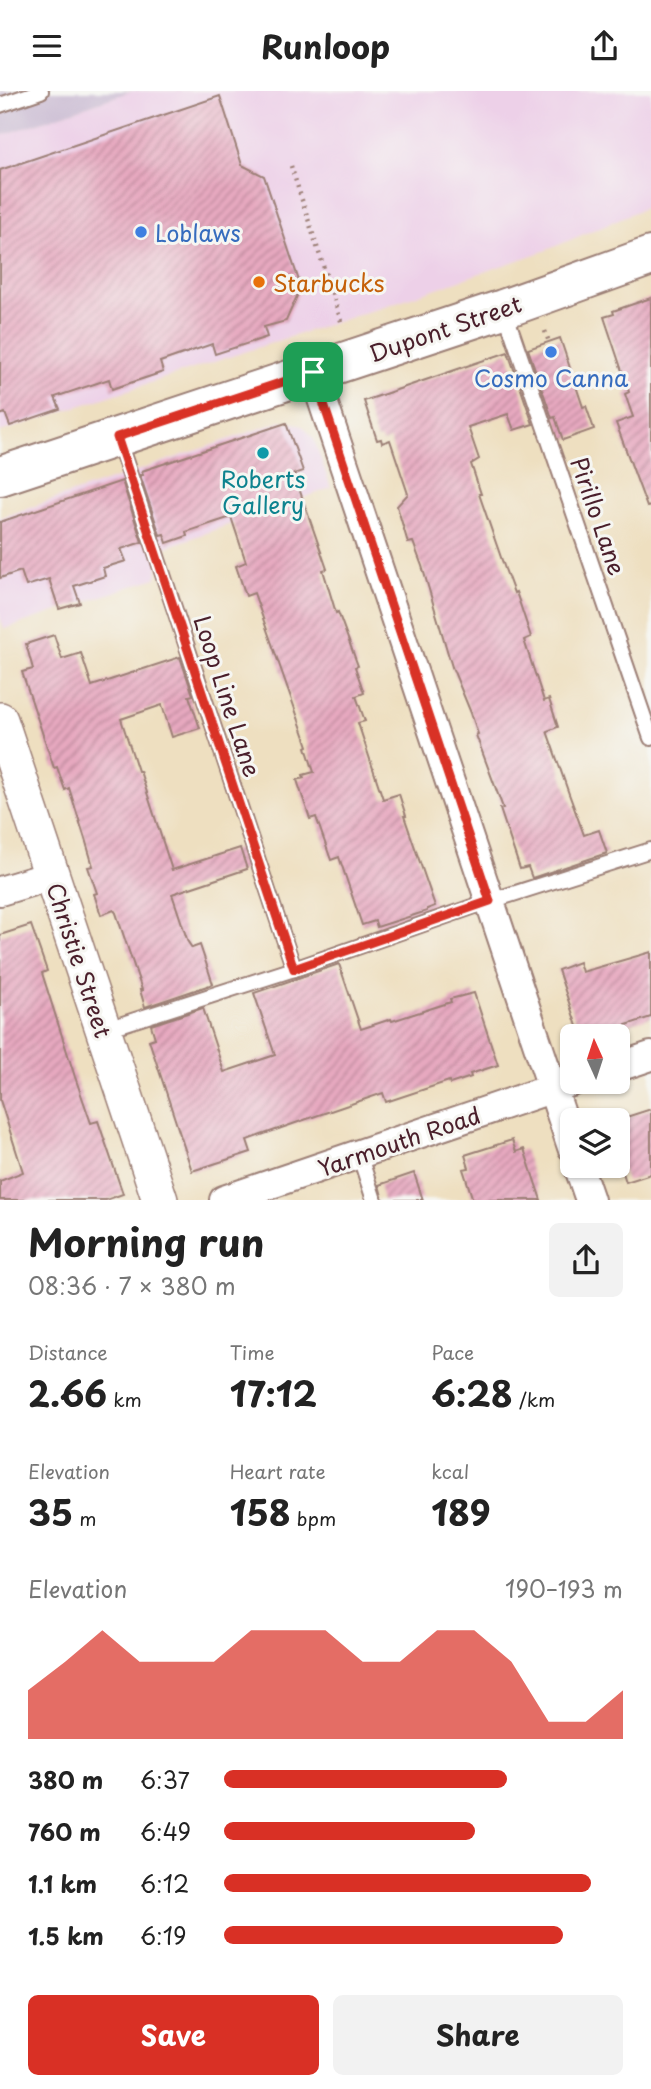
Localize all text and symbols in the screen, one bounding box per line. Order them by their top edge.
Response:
text: Runloop [261,22,390,70]
icon: menu [28,27,66,65]
icon: share [585,27,623,65]
place label: Loblaws [155,215,241,250]
marker: Loblaws [133,224,149,240]
place label: Starbucks [273,265,384,300]
marker: Starbucks [251,274,267,290]
street label: Dupont Street [364,285,526,371]
pin [283,342,343,402]
marker: Cosmo Canna [543,344,559,360]
icon: arrive [294,353,332,391]
place label: Cosmo Canna [474,360,629,395]
marker: Roberts Gallery [255,445,271,461]
street label: Pirillo Lane [562,452,636,580]
place label: Roberts Gallery [221,461,305,522]
street label: Loop Line Lane [185,611,271,781]
street label: Christie Street [38,878,122,1042]
north arrow [560,1024,630,1094]
map controls [560,1024,630,1178]
street label: Yarmouth Road [313,1097,485,1185]
button: layers [560,1108,630,1178]
text: Morning run [28,1213,264,1270]
button: share [549,1223,623,1297]
text: 08:36 · 7 × 380 m [28,1268,236,1303]
text: Distance [28,1338,108,1366]
text: Time [230,1338,275,1366]
text: Pace [431,1338,474,1366]
text: 2.66 [28,1366,107,1419]
text: 17:12 [230,1366,317,1419]
text: 6:28 [431,1366,513,1419]
text: km [107,1385,142,1413]
text: /km [513,1385,555,1413]
text: Elevation [28,1457,110,1485]
text: Heart rate [230,1457,326,1485]
text: kcal [431,1457,469,1485]
text: 35 [28,1485,73,1538]
text: 158 [230,1485,291,1538]
text: 189 [431,1485,491,1538]
text: m [73,1504,97,1532]
text: bpm [291,1504,336,1532]
text: Elevation [28,1571,127,1606]
text: 190–193 m [505,1571,623,1606]
text: 380 m [28,1762,103,1797]
text: 6:37 [140,1762,190,1797]
text: 760 m [28,1814,101,1849]
text: 6:49 [140,1814,191,1849]
text: 1.1 km [28,1866,97,1901]
text: 6:12 [140,1866,189,1901]
text: 1.5 km [28,1918,104,1953]
text: 6:19 [140,1918,186,1953]
button: Save [28,1995,319,2075]
button: Share [333,1995,623,2075]

